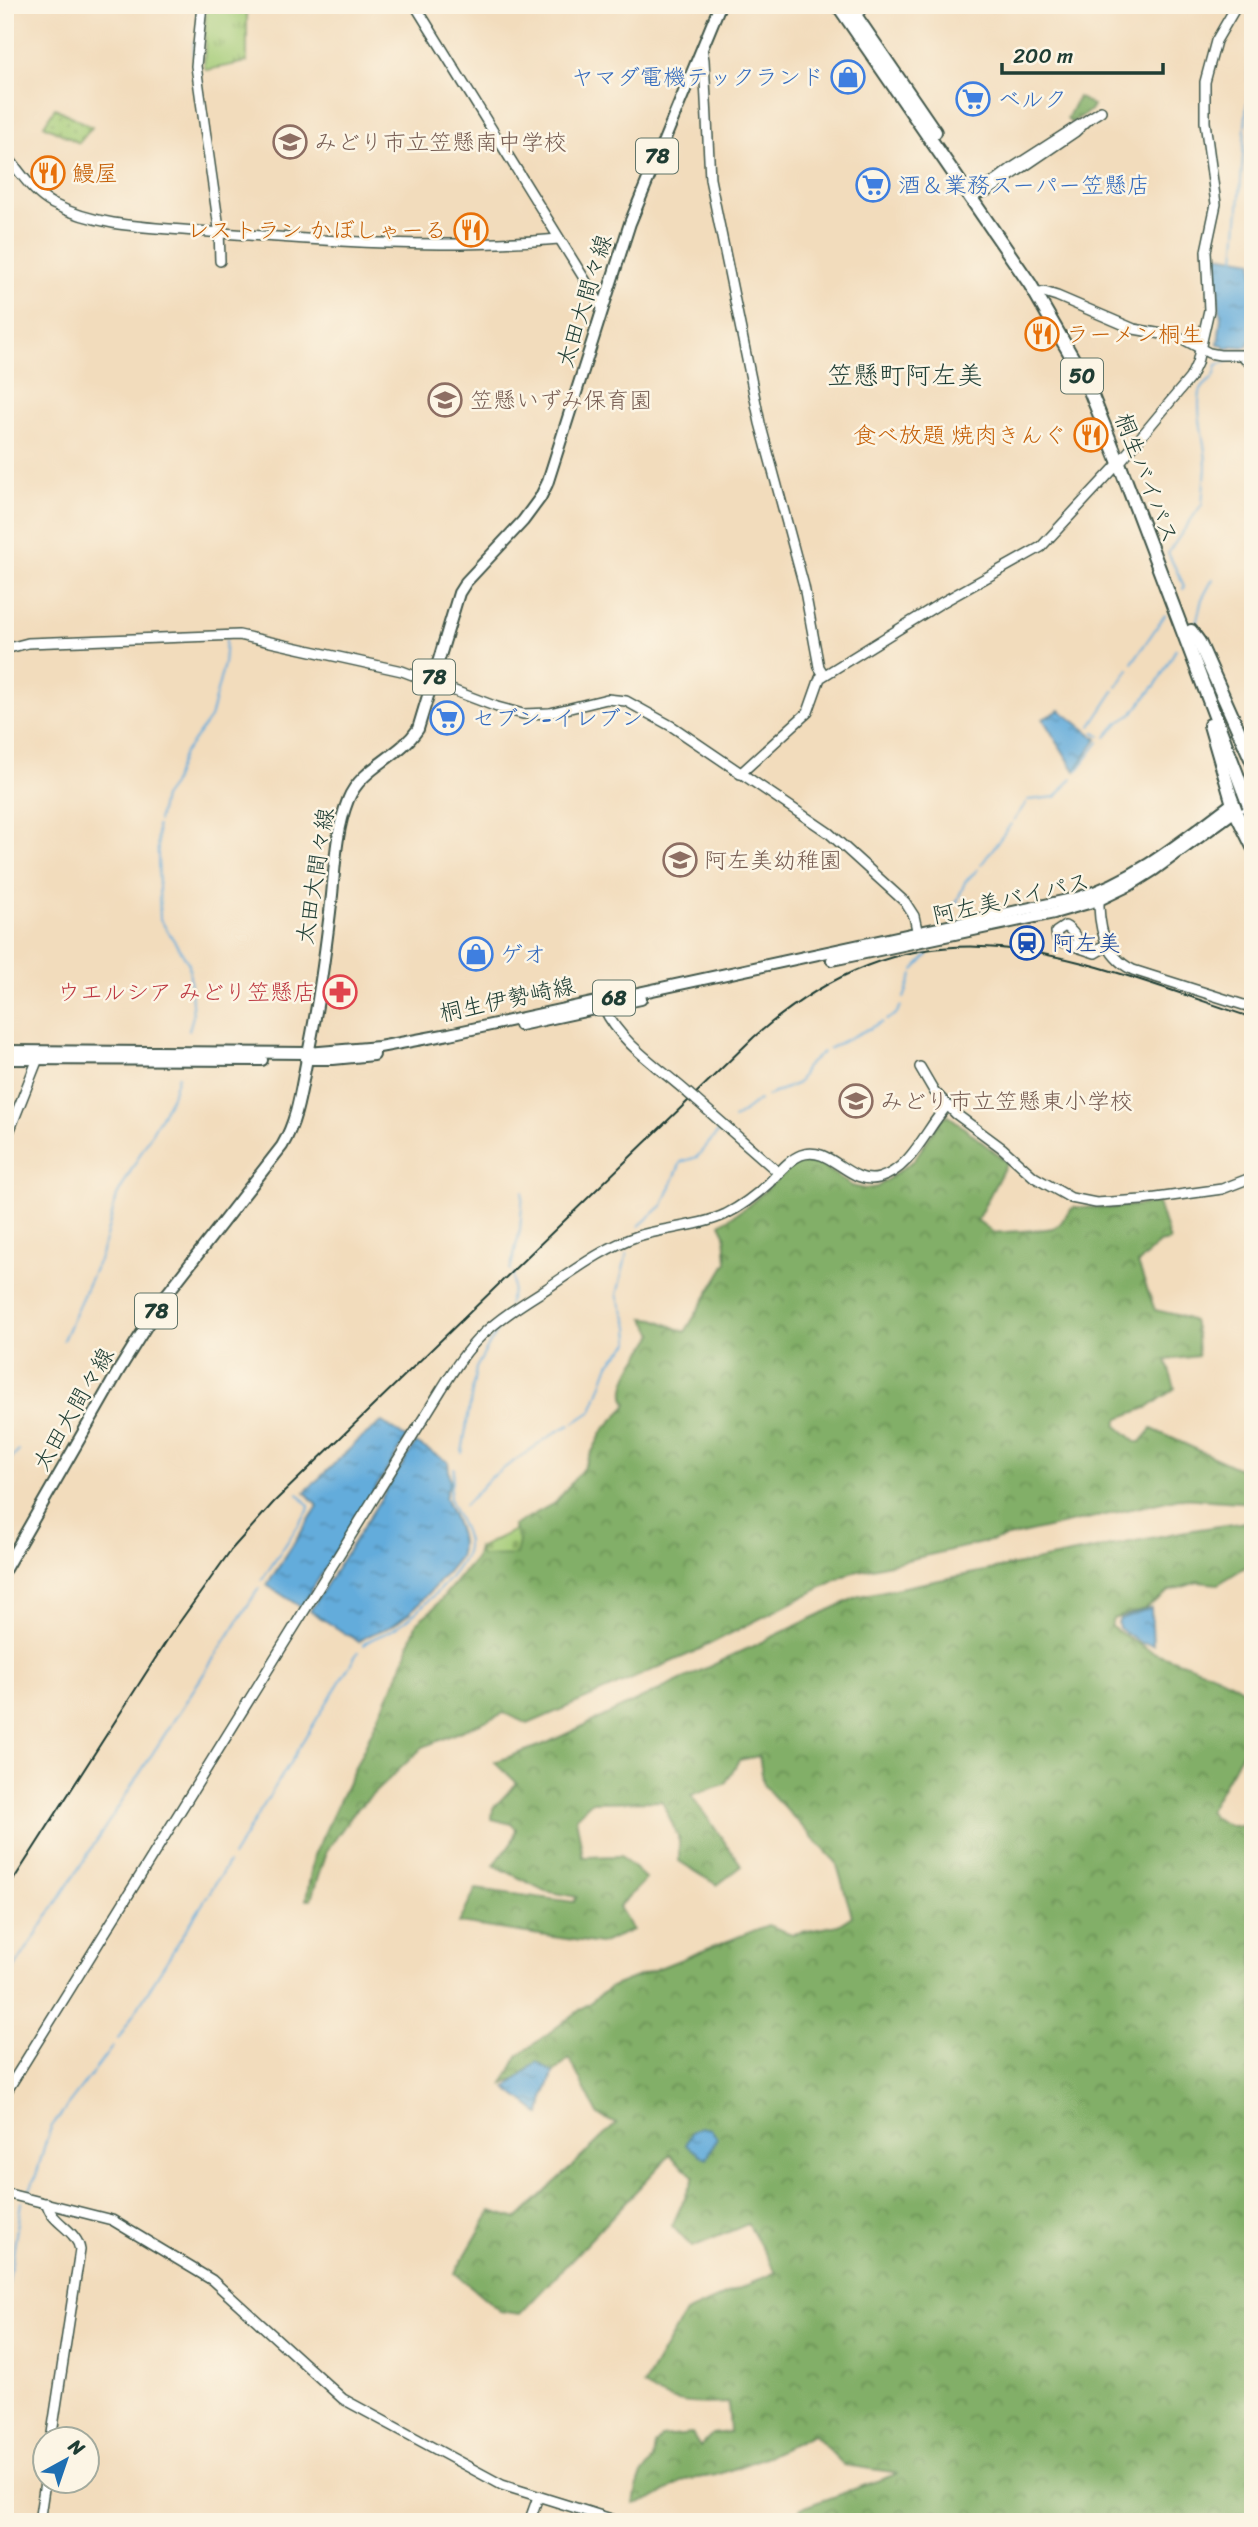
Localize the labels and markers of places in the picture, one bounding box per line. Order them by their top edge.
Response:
place label: ヤマダ電機テックランド [571,57,824,98]
shop icon: ヤマダ電機テックランド [829,58,867,96]
place label: ベルク [998,79,1067,120]
supermarket icon: ベルク [954,80,992,118]
place label: みどり市立笠懸南中学校 [314,122,567,163]
school or university icon: みどり市立笠懸南中学校 [271,123,309,161]
place label: 鰻屋 [72,153,118,194]
restaurant icon: 鰻屋 [29,154,67,192]
place label: 酒＆業務スーパー笠懸店 [898,165,1150,206]
supermarket icon: 酒＆業務スーパー笠懸店 [854,166,892,204]
place label: レストラン かぼしゃーる [186,210,447,251]
restaurant icon: レストラン かぼしゃーる [452,211,490,249]
place label: ラーメン桐生 [1066,314,1204,355]
restaurant icon: ラーメン桐生 [1023,315,1061,353]
place label: 笠懸いずみ保育園 [470,380,652,421]
school or university icon: 笠懸いずみ保育園 [426,381,464,419]
place label: 食べ放題 焼肉きんぐ [853,415,1066,456]
restaurant icon: 食べ放題 焼肉きんぐ [1072,416,1110,454]
place label: セブン-イレブン [472,698,644,739]
supermarket icon: セブン-イレブン [428,699,466,737]
place label: 阿左美幼稚園 [704,840,842,881]
school or university icon: 阿左美幼稚園 [661,841,699,879]
place label: 阿左美 [1052,923,1121,964]
station icon: 阿左美 [1008,924,1046,962]
place label: ゲオ [500,934,546,975]
shop icon: ゲオ [457,935,495,973]
place label: ウエルシア みどり笠懸店 [57,972,316,1013]
pharmacy icon: ウエルシア みどり笠懸店 [321,973,359,1011]
place label: みどり市立笠懸東小学校 [880,1081,1133,1122]
school or university icon: みどり市立笠懸東小学校 [837,1082,875,1120]

